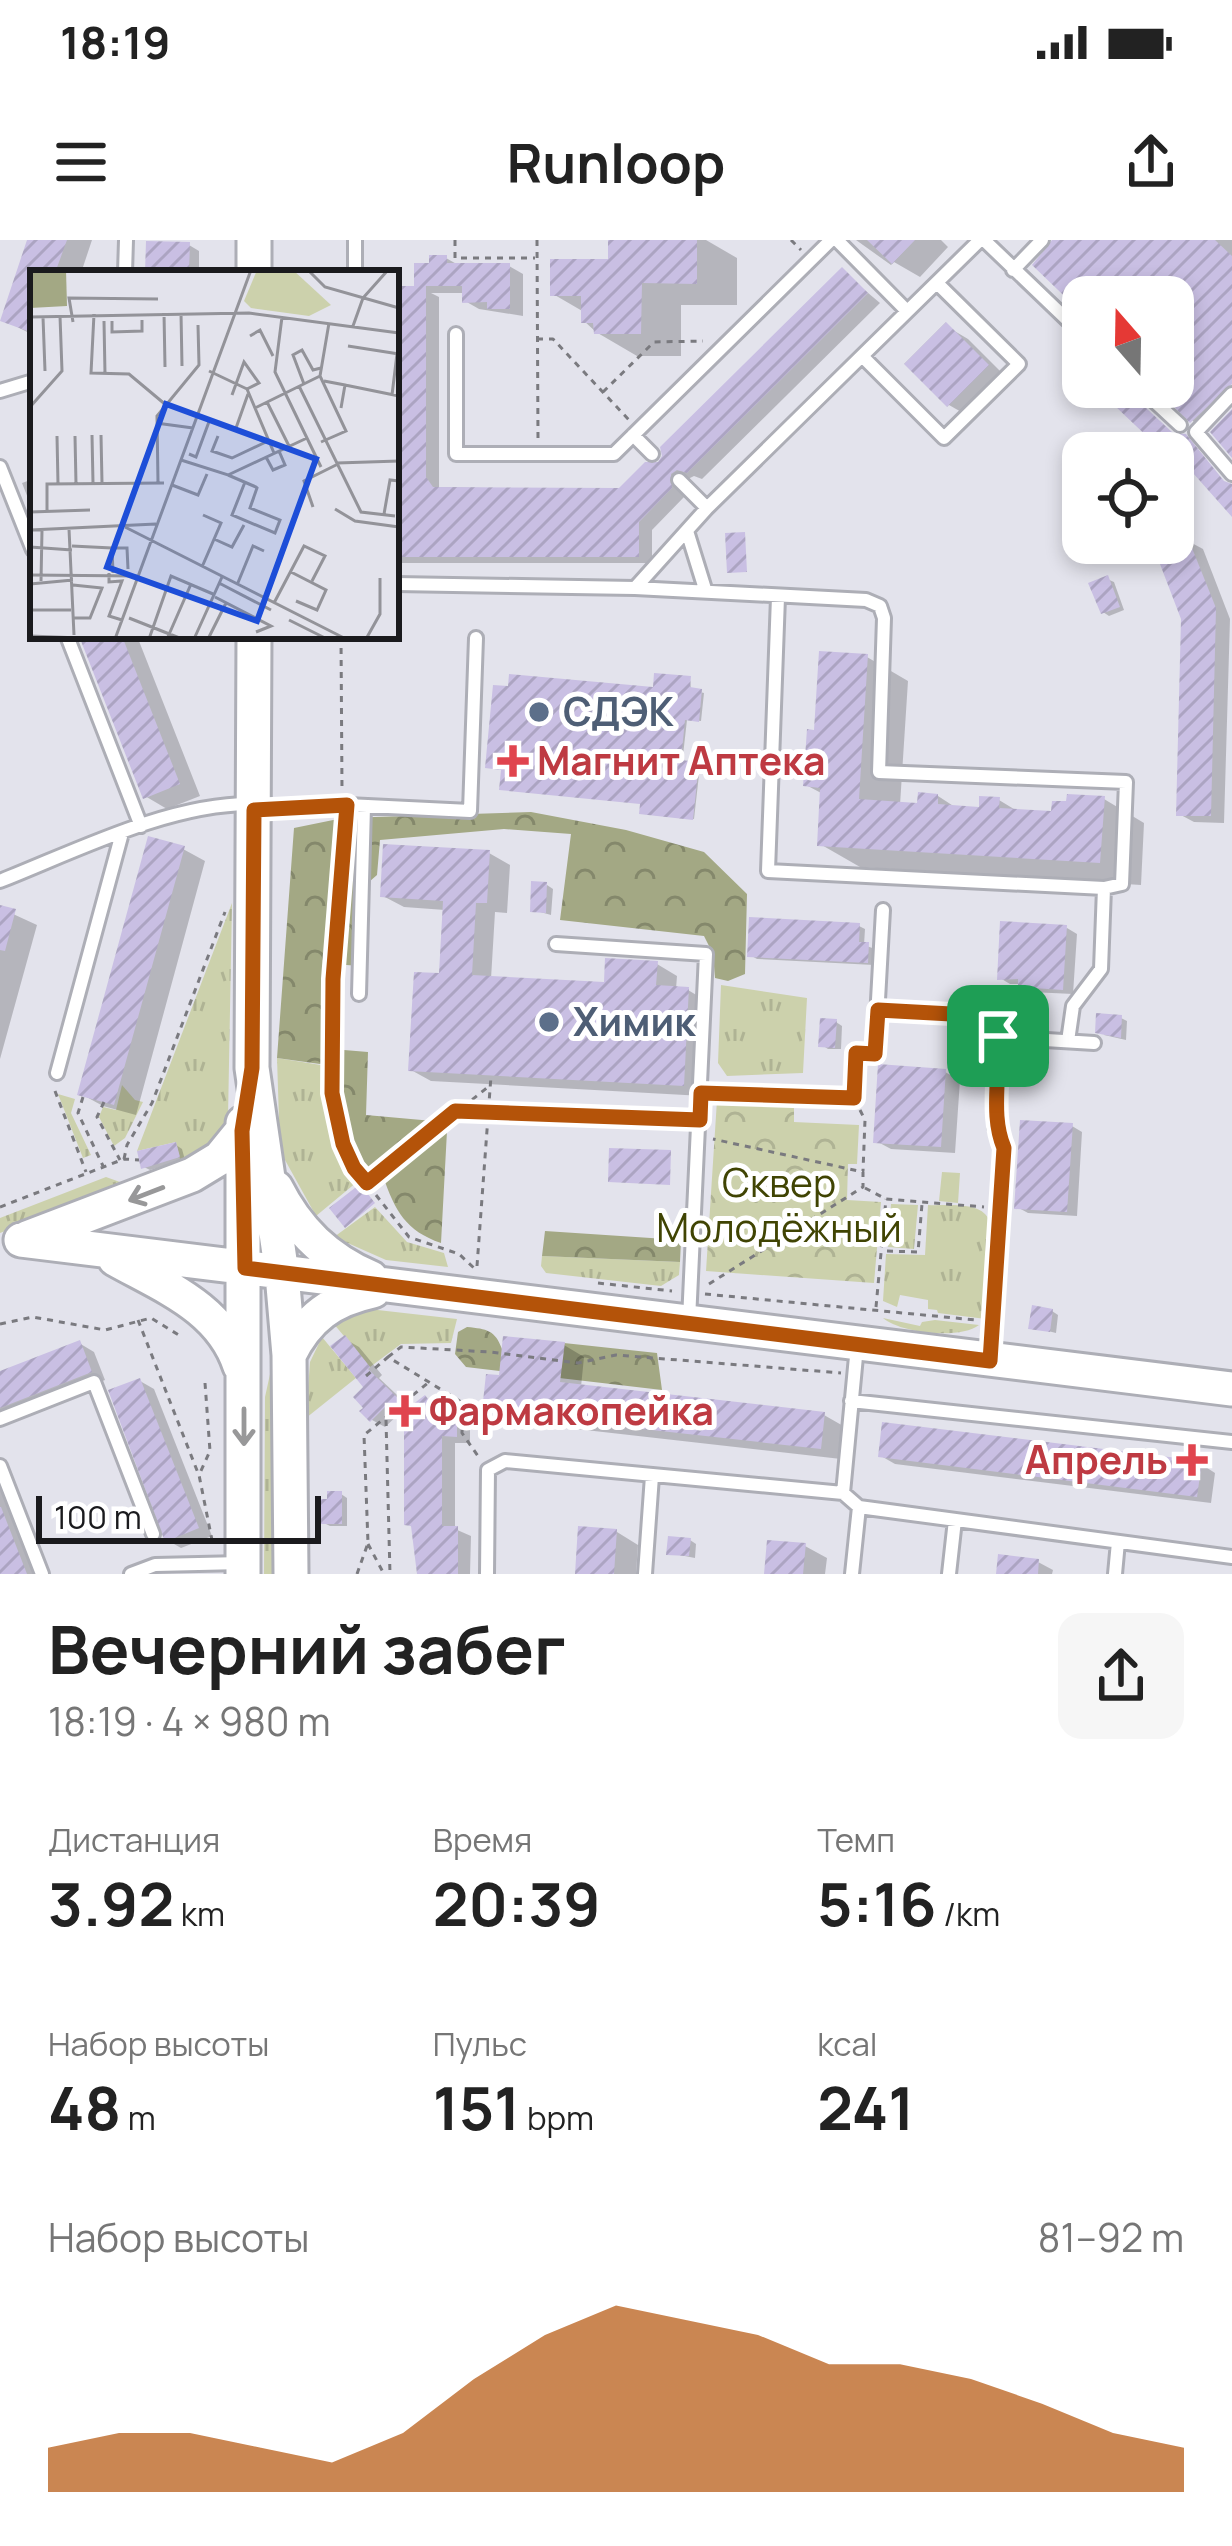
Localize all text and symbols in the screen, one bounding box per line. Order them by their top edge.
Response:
text: 18:19 [60,11,170,73]
text: Runloop [507,125,725,199]
icon: menu [48,129,114,195]
icon: share [1118,129,1184,195]
inset map [30,270,399,639]
north arrow [1062,276,1194,408]
map controls [1062,276,1194,564]
button: locate [1062,432,1194,564]
place label: СДЭК [563,684,674,738]
marker: СДЭК [526,699,552,725]
place label: Магнит Аптека [537,733,826,787]
marker: Магнит Аптека [500,748,526,774]
pin [947,985,1049,1087]
place label: Химик [573,994,696,1048]
icon: arrive [965,1003,1031,1069]
marker: Химик [536,1009,562,1035]
park label: Сквер Молодёжный [656,1155,902,1254]
one-way arrow [129,1185,166,1207]
place label: Фармакопейка [429,1383,714,1437]
marker: Фармакопейка [392,1398,418,1424]
one-way arrow [233,1407,255,1446]
place label: Апрель [1025,1432,1168,1486]
marker: Апрель [1179,1447,1205,1473]
scale bar [36,1490,321,1543]
text: 100 m [54,1494,142,1539]
text: Вечерний забег [48,1604,566,1694]
button: share [1058,1613,1184,1739]
text: 18:19 · 4 × 980 m [48,1694,330,1748]
text: Дистанция [48,1817,220,1862]
text: Время [433,1817,532,1862]
text: Темп [817,1817,895,1862]
text: 3.92 [48,1862,174,1944]
text: 20:39 [433,1862,601,1944]
text: 5:16 [817,1862,937,1944]
text: km [174,1891,225,1936]
text: /km [937,1891,1000,1936]
text: Набор высоты [48,2021,269,2066]
text: Пульс [433,2021,527,2066]
text: kcal [817,2021,878,2066]
text: 48 [48,2066,121,2148]
text: 151 [433,2066,520,2148]
text: 241 [817,2066,915,2148]
text: m [121,2095,156,2140]
text: bpm [520,2095,594,2140]
text: Набор высоты [48,2210,310,2264]
text: 81–92 m [1038,2210,1184,2264]

